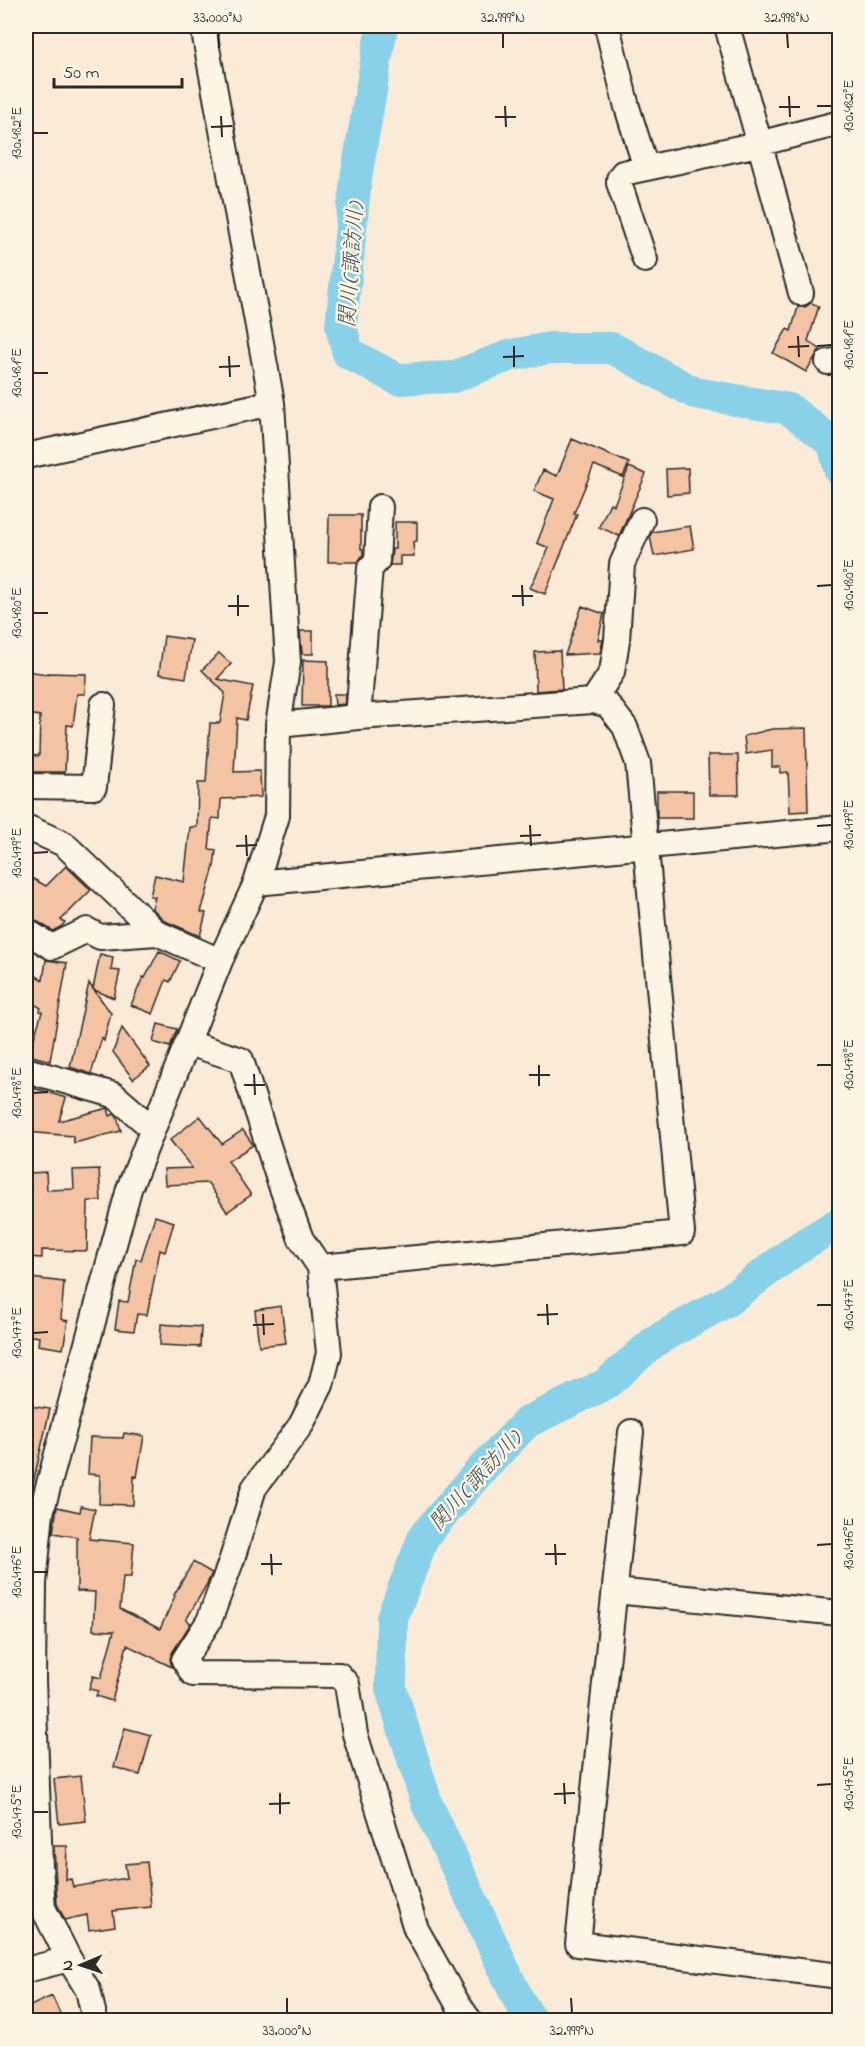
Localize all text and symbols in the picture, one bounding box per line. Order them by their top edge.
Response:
text: 33.000°N [193,7,243,29]
text: 32.999°N [481,7,525,29]
text: 32.998°N [764,7,810,29]
scale bar [54,51,182,89]
text: 50 m [63,61,100,87]
text: 130.482°E [838,80,860,132]
text: 130.482°E [6,107,28,159]
water label: 関川(諏訪川) [333,199,374,329]
text: 130.481°E [838,320,860,370]
text: 130.481°E [6,348,28,398]
text: 130.480°E [838,559,860,611]
text: 130.480°E [6,587,28,639]
text: 130.479°E [838,800,860,850]
text: 130.479°E [6,828,28,878]
text: 130.478°E [838,1039,860,1091]
text: 130.478°E [6,1067,28,1119]
text: 130.477°E [838,1279,860,1331]
text: 130.477°E [6,1307,28,1359]
water label: 関川(諏訪川) [422,1423,532,1539]
text: 130.476°E [838,1518,860,1570]
text: 130.476°E [6,1546,28,1598]
text: 130.475°E [838,1757,860,1811]
text: 130.475°E [6,1785,28,1839]
north arrow [51,1935,111,1995]
text: N [56,1959,80,1971]
text: 33.000°N [262,2020,312,2042]
text: 32.999°N [550,2020,594,2042]

